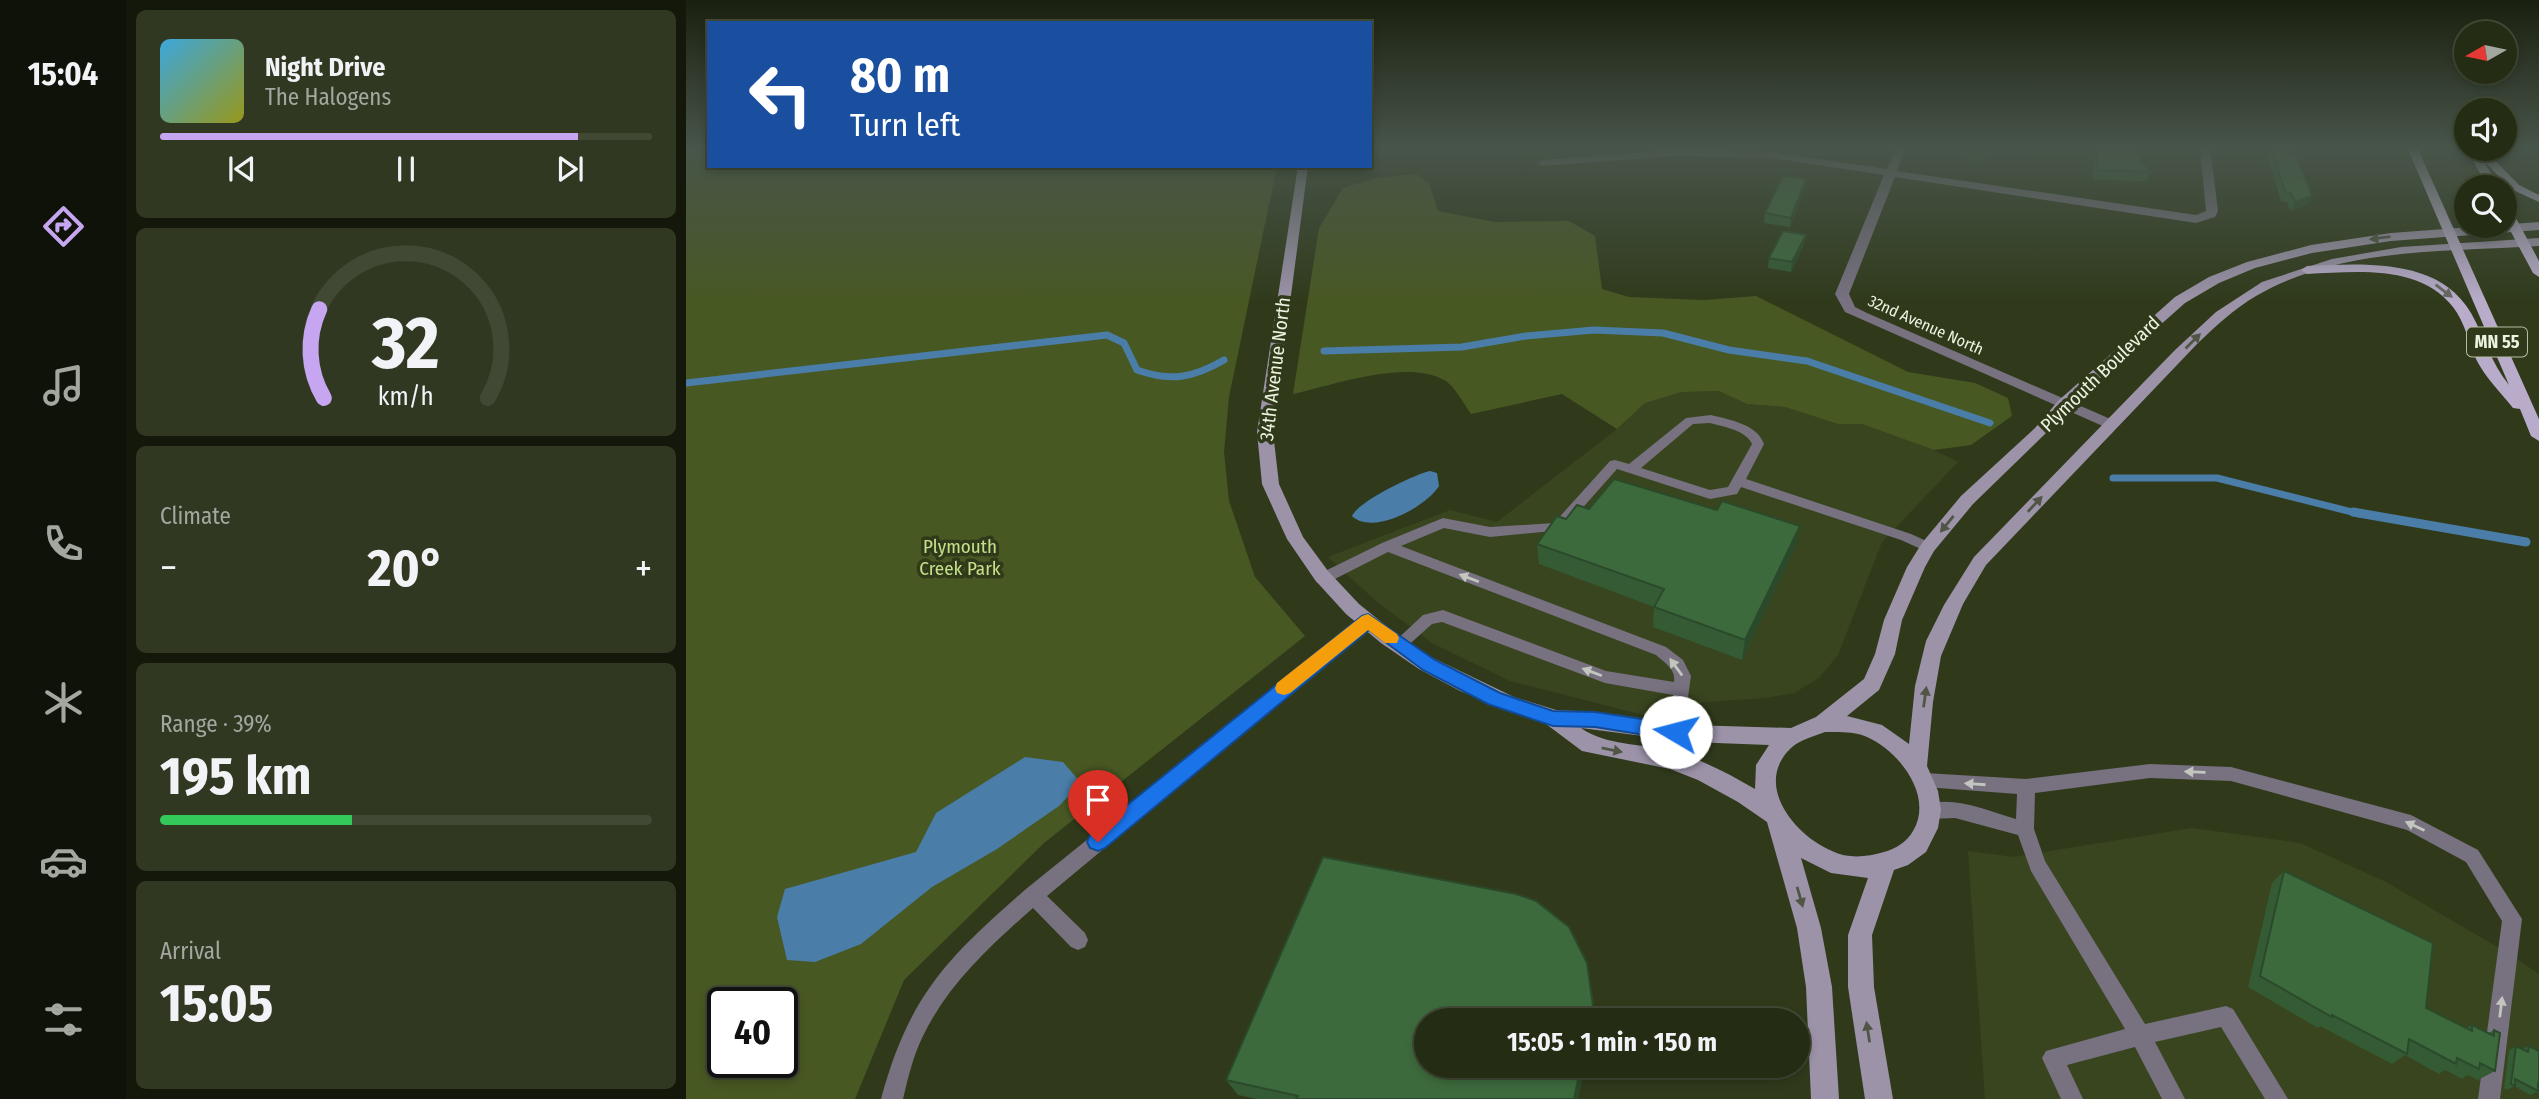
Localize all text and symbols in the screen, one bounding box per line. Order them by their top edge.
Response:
north arrow [2454,21,2516,84]
map controls [2454,21,2517,238]
text: 80 m [850,46,950,105]
icon: left [735,49,826,140]
text: Night Drive [265,52,385,83]
text: 15:04 [28,55,98,93]
text: The Halogens [265,83,391,111]
button: sound [2454,98,2517,161]
text: Turn left [850,106,960,144]
icon: previous [223,150,261,188]
icon: pause [387,150,425,188]
icon: next [551,150,589,188]
button: search [2454,175,2517,238]
icon: directions [39,202,88,251]
one-way arrow [2369,232,2391,243]
one-way arrow [2434,284,2452,299]
street label: 32nd Avenue North [1865,291,1987,359]
street label: 34th Avenue North [1255,296,1295,442]
text: 32 [371,300,440,387]
street label: Plymouth Boulevard [2036,311,2164,437]
road number: MN 55 [2467,328,2527,356]
one-way arrow [2184,333,2201,349]
icon: music [39,361,88,410]
text: km/h [378,381,434,411]
one-way arrow [2026,496,2042,513]
text: Climate [160,502,231,530]
one-way arrow [1940,514,1955,532]
icon: phone [39,519,88,568]
park label: Plymouth Creek Park [919,535,1001,580]
text: 20° [368,537,444,600]
text: − [160,545,177,591]
text: + [635,545,652,591]
one-way arrow [1459,572,1480,583]
one-way arrow [1669,657,1683,676]
one-way arrow [1581,667,1602,678]
icon: climate [39,678,88,727]
one-way arrow [1919,686,1930,708]
position arrow [1639,695,1713,769]
text: Range · 39% [160,710,272,738]
one-way arrow [1601,744,1623,755]
text: 195 km [160,745,311,808]
one-way arrow [2184,767,2206,778]
pin [1068,770,1128,842]
one-way arrow [1964,778,1986,789]
icon: arrive [1079,781,1117,819]
one-way arrow [2405,820,2425,832]
icon: car [39,837,88,886]
one-way arrow [1795,887,1805,908]
text: Arrival [160,937,221,965]
text: 15:05 [160,972,273,1035]
speed limit sign: 40 [707,987,798,1078]
icon: filters [39,995,88,1044]
one-way arrow [2495,996,2506,1018]
one-way arrow [1862,1021,1873,1043]
text: 15:05 · 1 min · 150 m [1507,1027,1717,1058]

